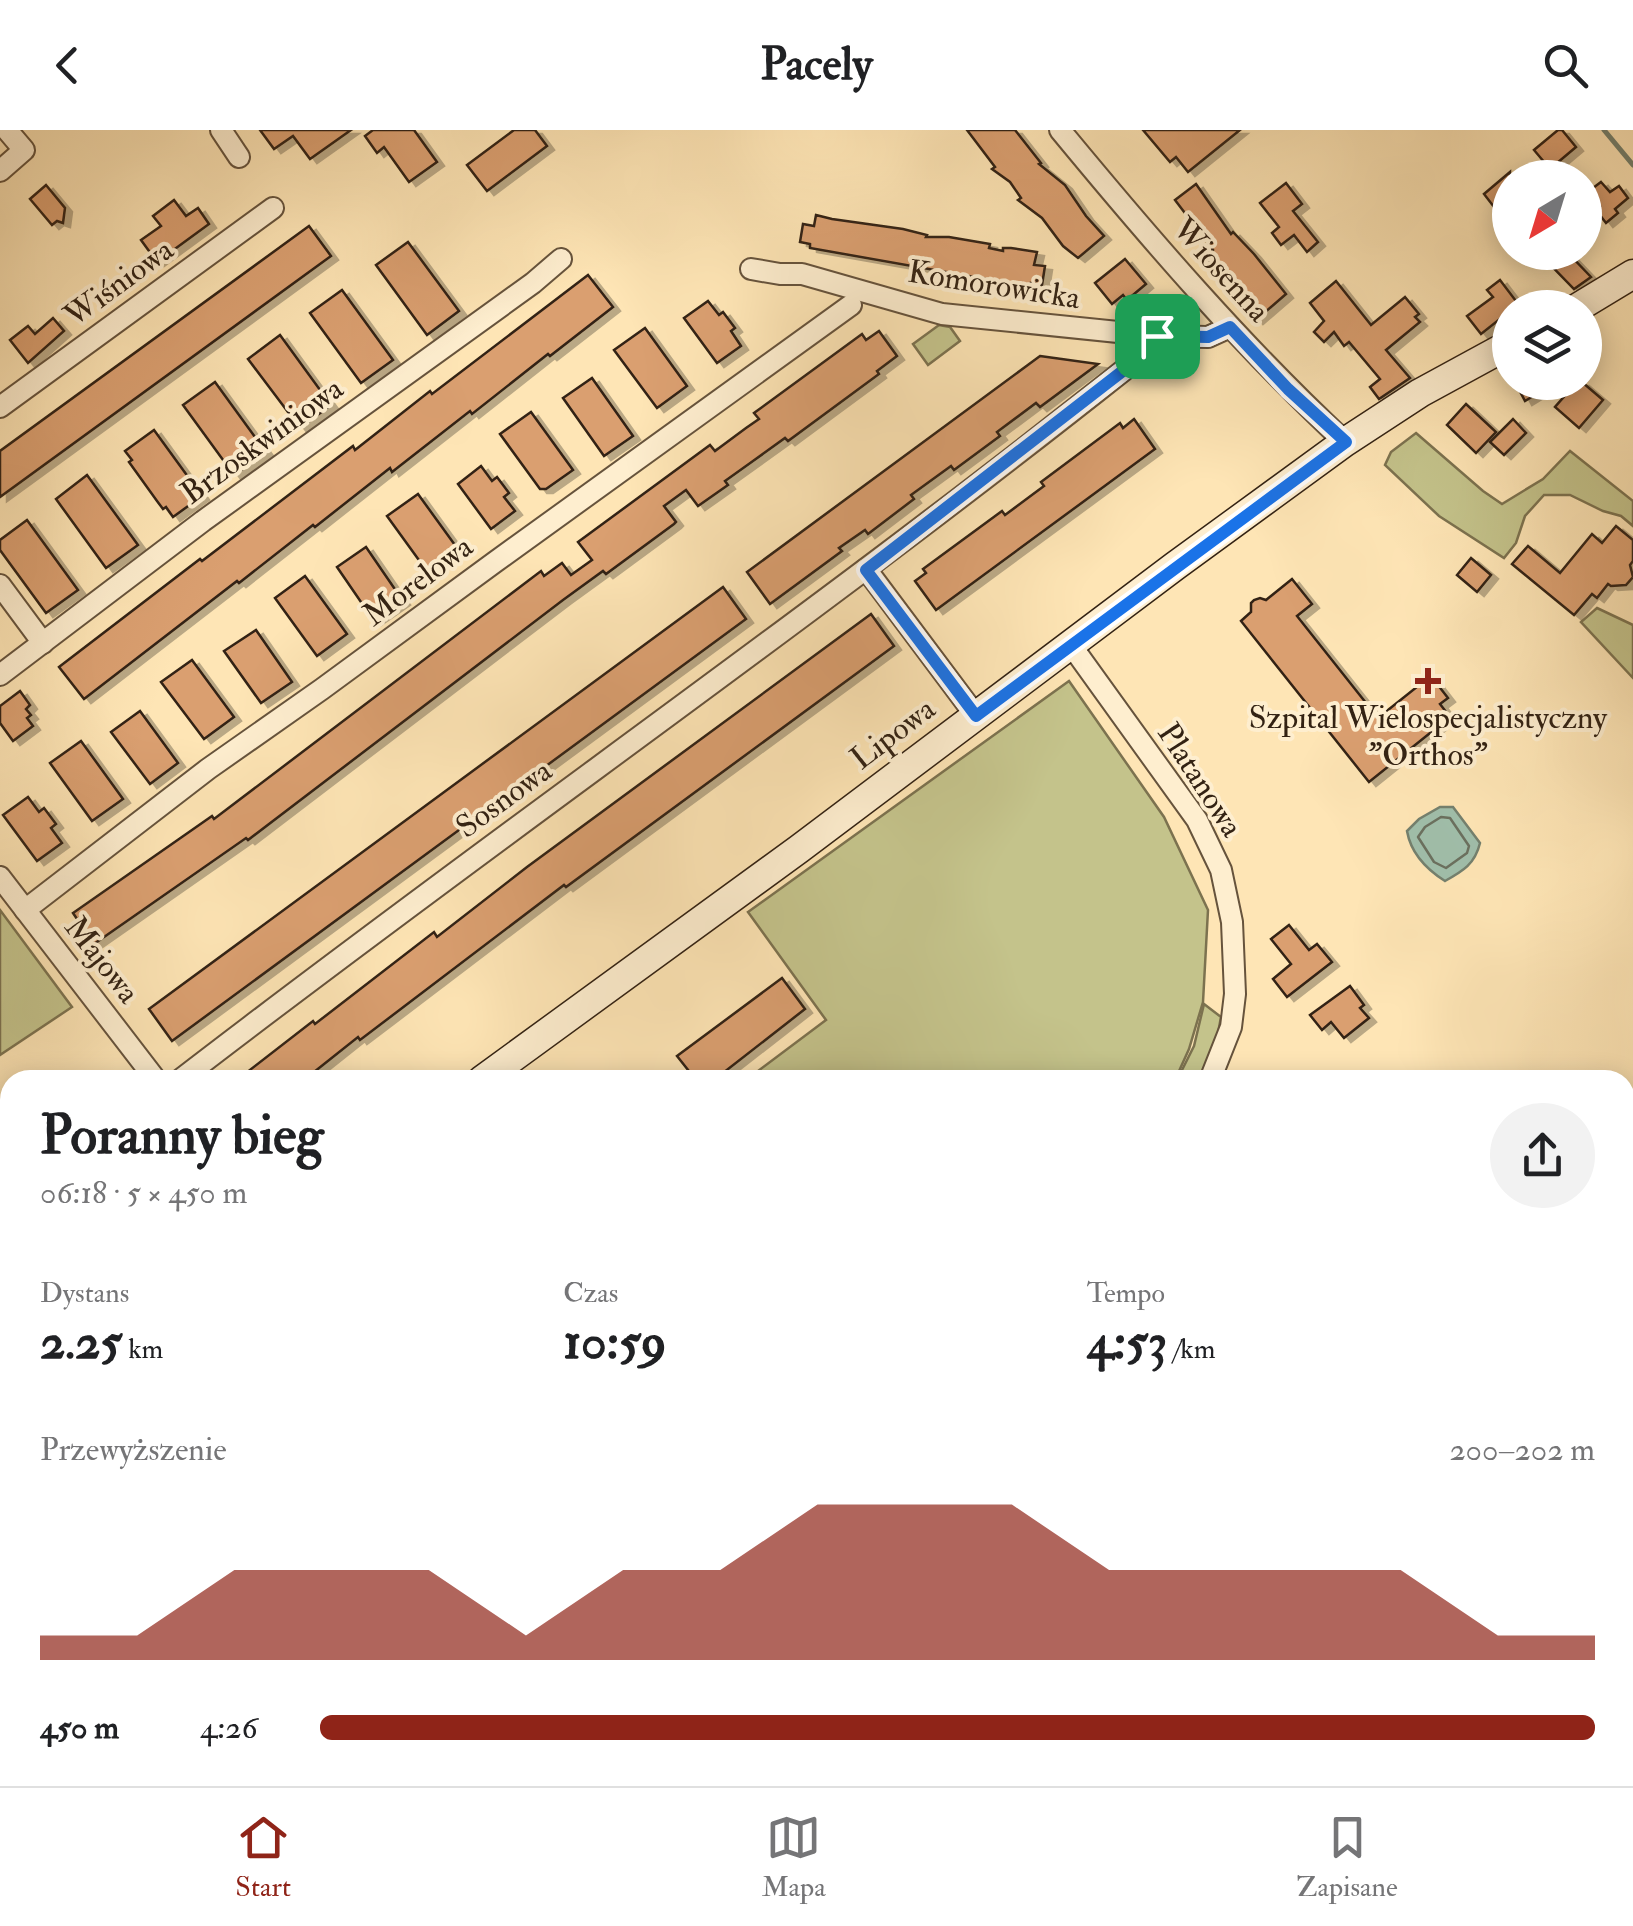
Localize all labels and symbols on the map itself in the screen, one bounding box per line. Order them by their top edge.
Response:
north arrow [1492,160,1602,270]
street label: Wiosenna [1163,209,1279,331]
street label: Wiśniowa [56,230,182,336]
street label: Komorowicka [905,252,1084,318]
pin [1115,294,1200,379]
street label: Brzoskwiniowa [173,368,352,513]
street label: Morelowa [355,526,481,635]
marker: Szpital Wielospecjalistyczny "Orthos" [1415,668,1441,694]
street label: Lipowa [843,689,944,779]
place label: Szpital Wielospecjalistyczny "Orthos" [1249,698,1608,775]
street label: Platanowa [1148,715,1252,845]
street label: Sosnowa [448,750,560,847]
street label: Majowa [56,909,149,1012]

